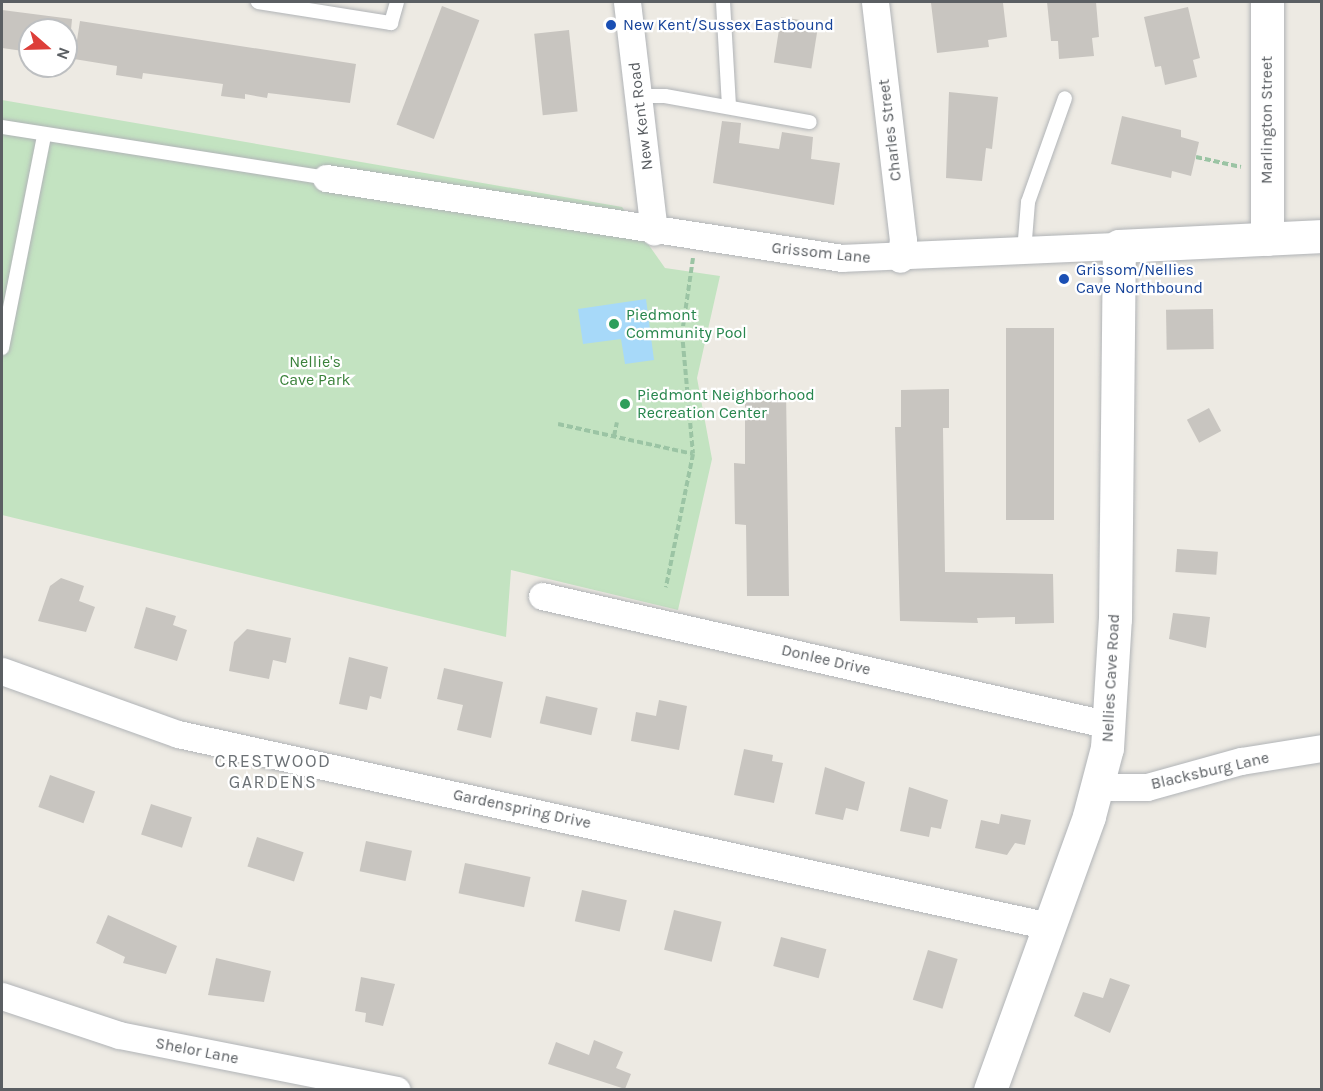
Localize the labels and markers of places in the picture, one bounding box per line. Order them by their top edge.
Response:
place label: New Kent/Sussex Eastbound [623,15,834,35]
marker: New Kent/Sussex Eastbound [604,18,618,32]
place label: Grissom/Nellies Cave Northbound [1076,260,1203,298]
marker: Grissom/Nellies Cave Northbound [1057,272,1071,286]
place label: Piedmont Community Pool [626,305,747,343]
marker: Piedmont Community Pool [607,317,621,331]
place label: Piedmont Neighborhood Recreation Center [637,385,815,423]
marker: Piedmont Neighborhood Recreation Center [618,397,632,411]

